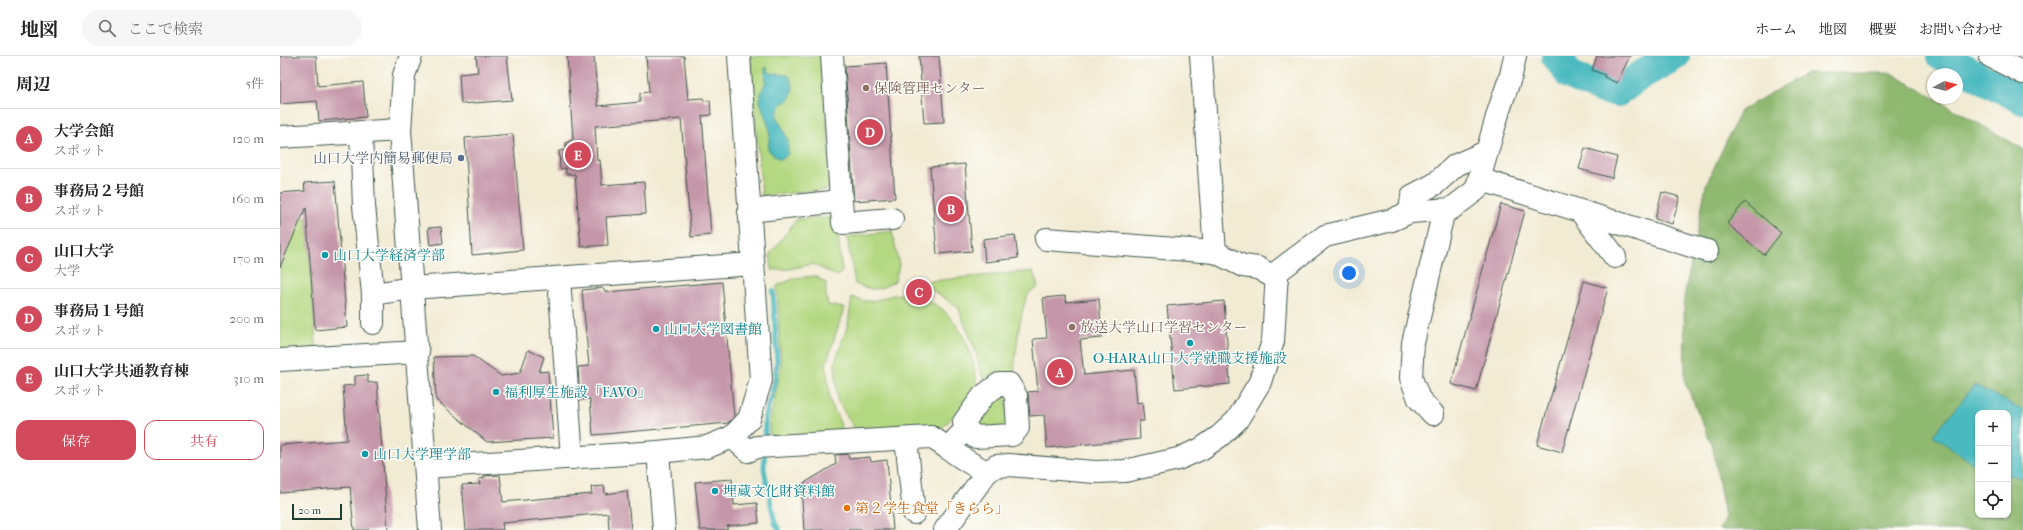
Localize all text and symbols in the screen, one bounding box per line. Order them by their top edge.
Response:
search box [82,10,362,46]
icon: search [96,17,118,39]
text: 地図 [20,19,58,41]
text: ここで検索 [128,20,203,38]
text: ホーム [1755,21,1797,38]
text: 地図 [1819,21,1847,38]
text: 概要 [1869,21,1897,38]
text: お問い合わせ [1919,21,2003,38]
north arrow [1927,68,1963,104]
text: 周辺 [16,74,50,94]
text: 5件 [245,76,264,91]
place label: 保険管理センター [874,80,985,97]
marker: 保険管理センター [861,83,871,93]
pin: D [857,117,883,147]
text: 大学会館 [54,122,114,140]
text: A [25,131,33,146]
text: 120 m [232,131,264,146]
pin: E [565,140,591,170]
text: スポット [54,143,106,158]
place label: 山口大学内簡易郵便局 [313,150,453,167]
marker: 山口大学内簡易郵便局 [456,153,466,163]
text: 事務局２号館 [54,182,144,200]
text: B [25,191,33,206]
text: 160 m [232,191,264,206]
pin: B [938,194,964,224]
text: スポット [54,203,106,218]
text: 山口大学 [54,242,114,260]
place label: 山口大学経済学部 [333,247,445,264]
marker: 山口大学経済学部 [320,250,330,260]
text: C [25,251,33,266]
text: 170 m [232,251,264,266]
text: 大学 [54,263,80,278]
your location [1339,263,1359,283]
pin: C [906,277,932,307]
text: 事務局１号館 [54,302,144,320]
text: D [24,311,34,326]
text: 200 m [229,311,264,326]
place label: 放送大学山口学習センター [1080,319,1247,336]
place label: 山口大学図書館 [664,321,762,338]
marker: 放送大学山口学習センター [1067,322,1077,332]
text: スポット [54,323,106,338]
marker: 山口大学図書館 [651,324,661,334]
marker: O-HARA山口大学就職支援施設 [1185,338,1195,348]
place label: O-HARA山口大学就職支援施設 [1093,350,1287,367]
pin: A [1047,357,1073,387]
text: 山口大学共通教育棟 [54,362,189,380]
text: E [25,371,33,386]
text: 310 m [233,371,264,386]
text: スポット [54,383,106,398]
place label: 福利厚生施設「FAVO」 [504,384,651,401]
marker: 福利厚生施設「FAVO」 [491,387,501,397]
map controls [1975,410,2011,518]
button: + [1975,410,2011,446]
button: 保存 [16,420,136,460]
button: 共有 [144,420,264,460]
place label: 山口大学理学部 [373,446,471,463]
button: − [1975,446,2011,482]
marker: 山口大学理学部 [360,449,370,459]
button: locate [1975,482,2011,518]
place label: 埋蔵文化財資料館 [723,483,835,500]
marker: 埋蔵文化財資料館 [710,486,720,496]
place label: 第２学生食堂「きらら」 [855,500,1009,517]
scale bar [292,502,342,521]
marker: 第２学生食堂「きらら」 [842,503,852,513]
text: 20 m [298,504,321,517]

